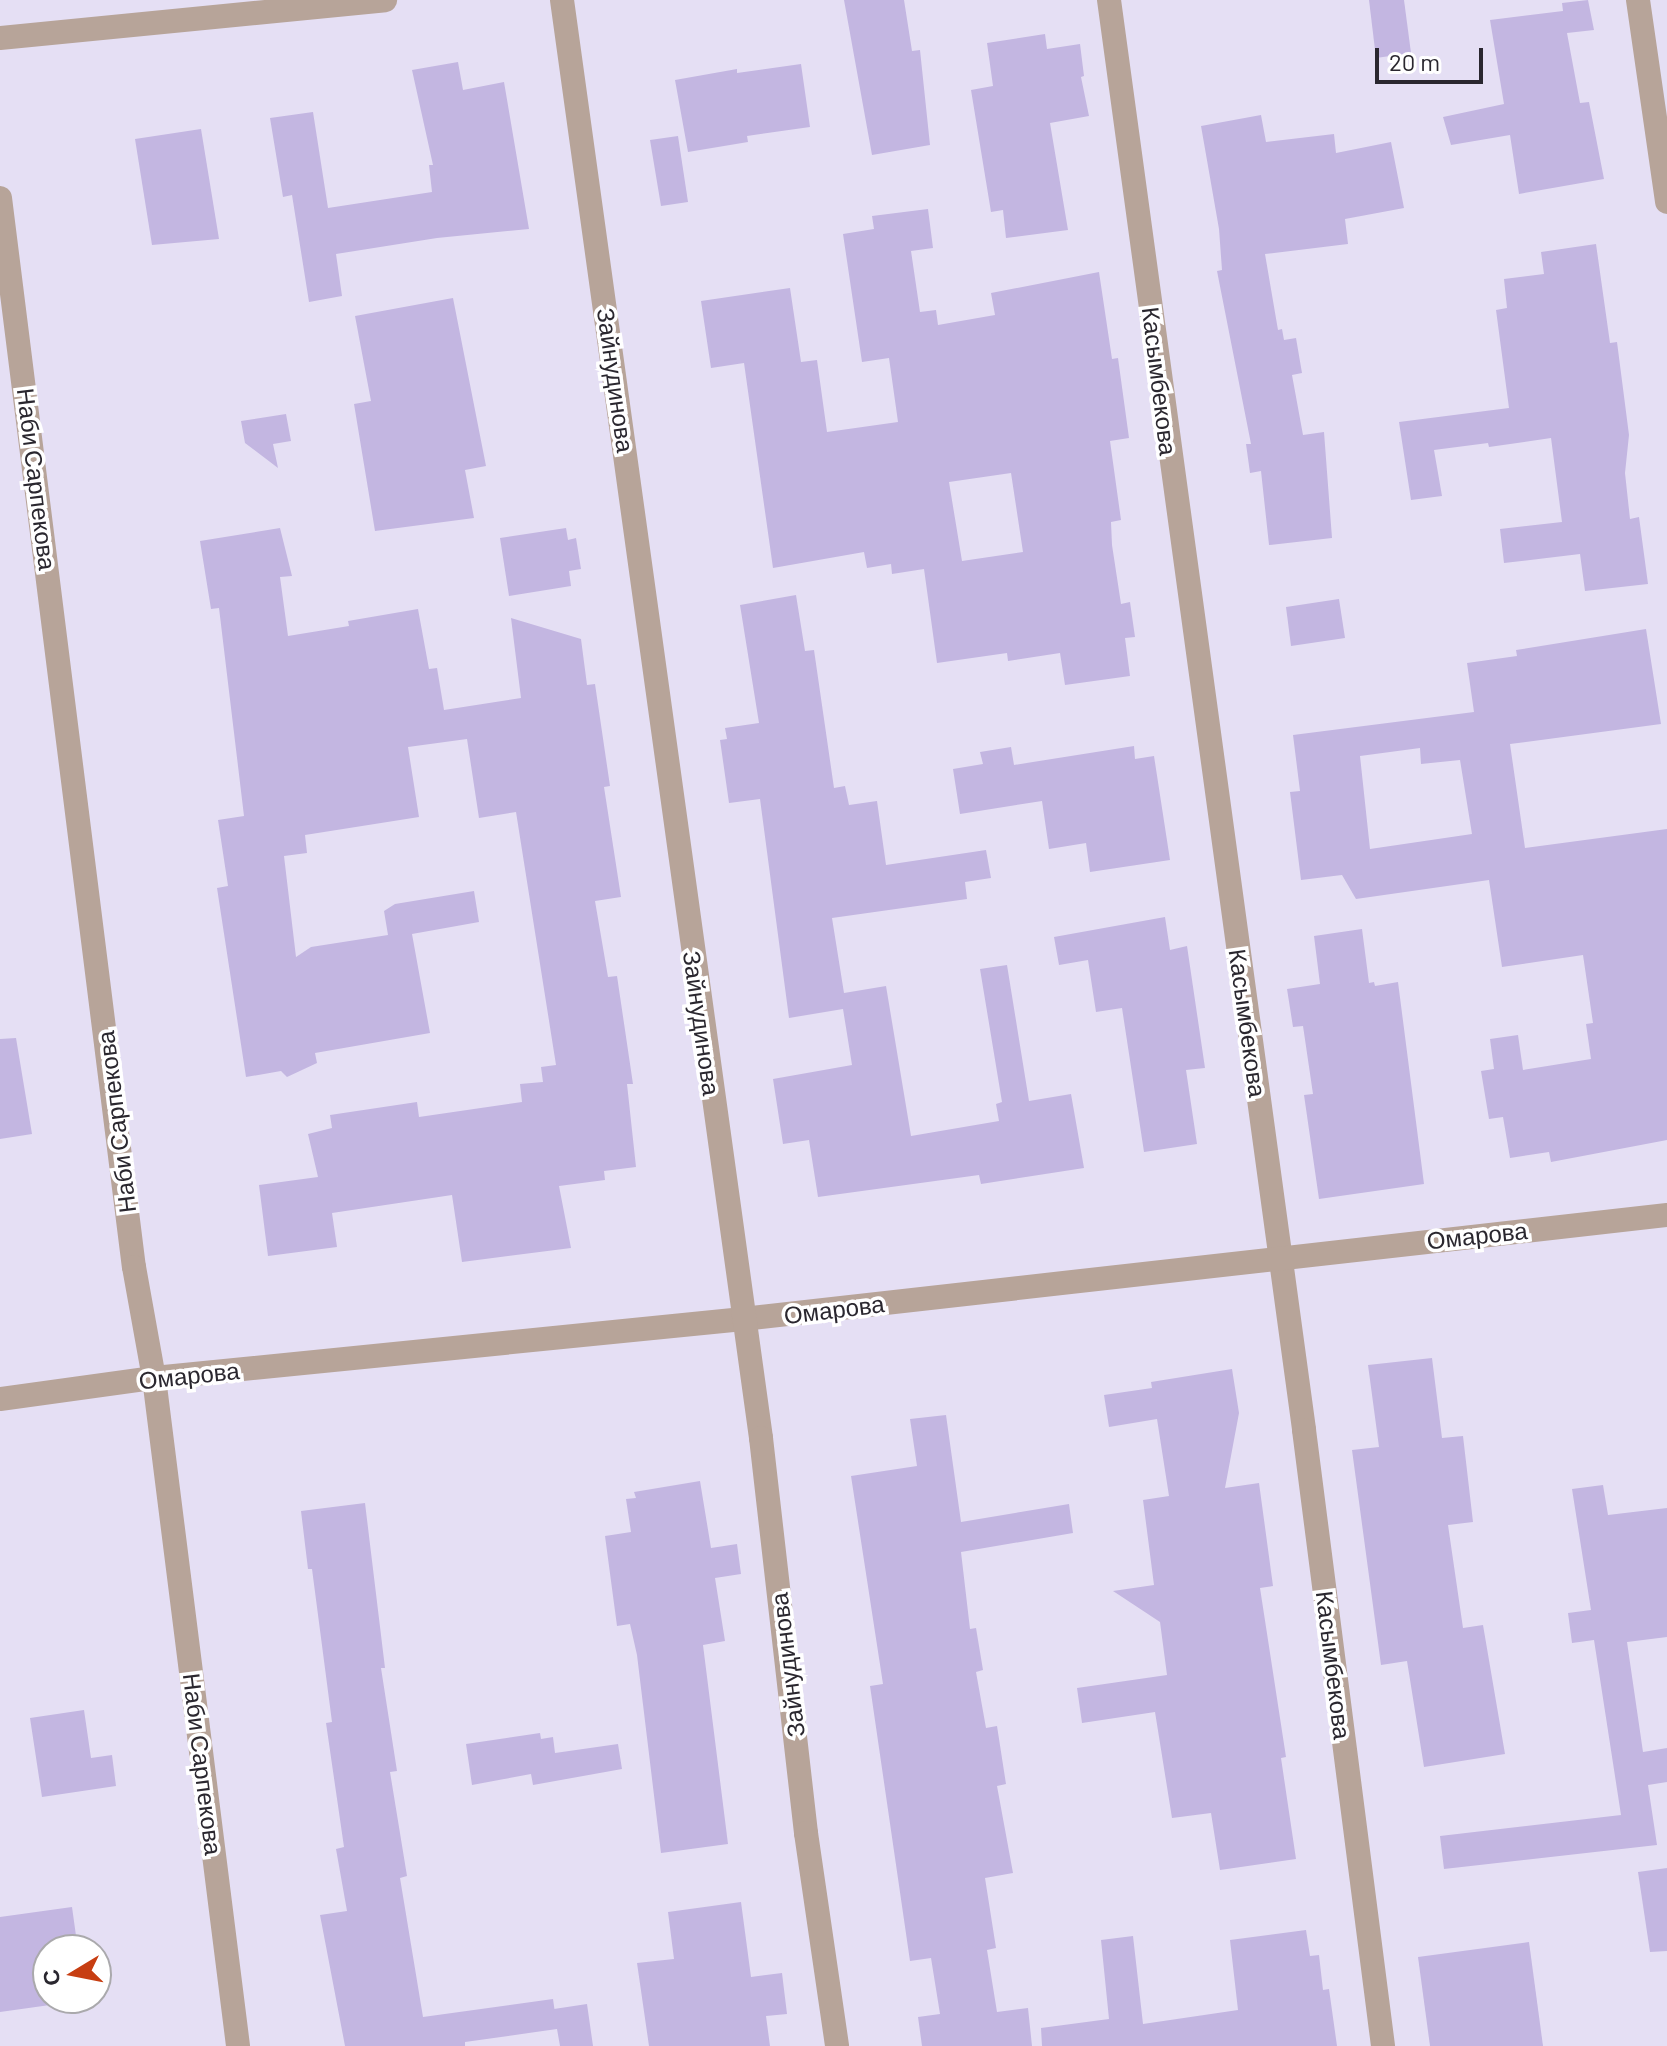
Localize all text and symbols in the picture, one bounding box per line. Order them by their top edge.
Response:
scale bar [1379,32,1487,82]
text: 20 m [1389,47,1440,76]
street label: Касымбекова [1137,305,1183,457]
street label: Зайнудинова [592,306,640,454]
street label: Наби Сарпекова [12,386,62,572]
street label: Касымбекова [1223,947,1273,1099]
street label: Зайнудинова [678,949,726,1097]
street label: Наби Сарпекова [91,1029,141,1215]
street label: Омарова [1425,1215,1529,1255]
street label: Омарова [782,1289,886,1329]
street label: Омарова [137,1355,241,1395]
street label: Касымбекова [1311,1589,1357,1741]
street label: Зайнудинова [764,1591,810,1739]
street label: Наби Сарпекова [178,1671,228,1857]
north arrow [32,1934,112,2014]
text: С [36,1968,65,1988]

